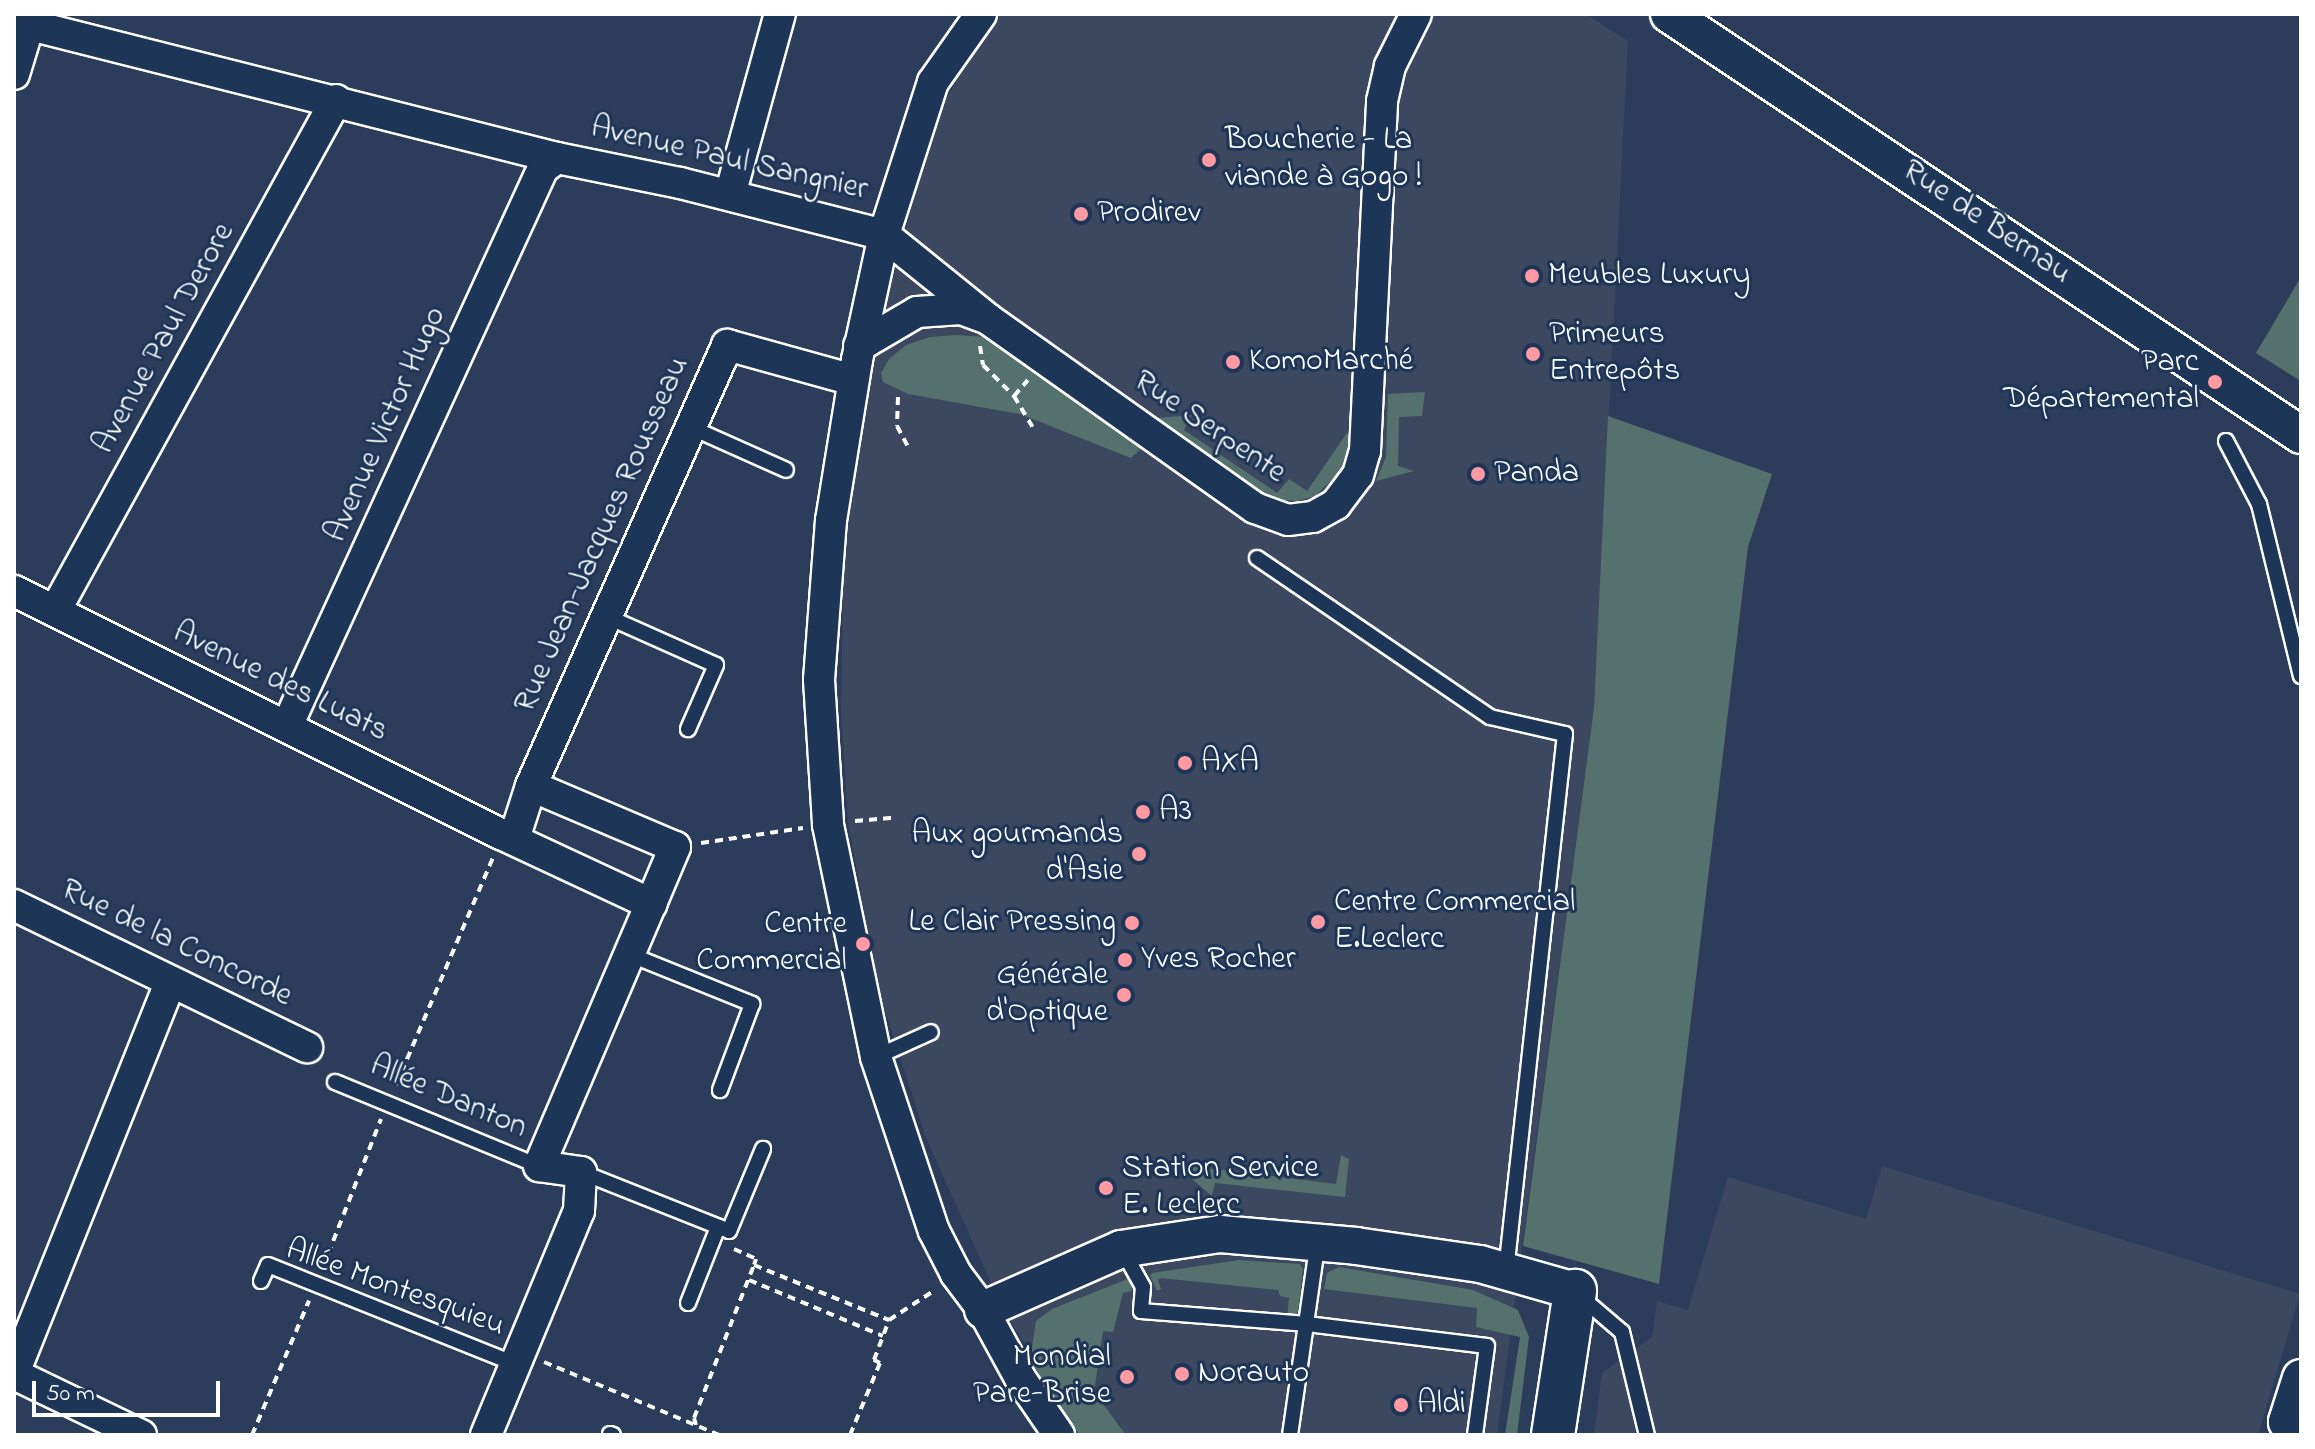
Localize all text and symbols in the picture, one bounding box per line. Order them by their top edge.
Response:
street label: Avenue Paul Sangnier [587,109,871,211]
place label: Boucherie - La viande à Gogo ! [1225,123,1421,198]
marker: Boucherie - La viande à Gogo ! [1200,151,1218,169]
street label: Rue de Bernau [1894,152,2078,294]
place label: Prodirev [1097,195,1201,233]
marker: Prodirev [1072,205,1090,223]
street label: Avenue Paul Derore [86,217,244,461]
place label: Meubles Luxury [1548,257,1750,295]
marker: Meubles Luxury [1523,267,1541,285]
street label: Avenue Victor Hugo [318,301,456,549]
place label: Primeurs Entrepôts [1549,317,1680,392]
place label: KomoMarché [1249,343,1413,381]
marker: Primeurs Entrepôts [1524,345,1542,363]
place label: Parc Départemental [2003,345,2199,420]
street label: Rue Jean-Jacques Rousseau [507,351,699,719]
marker: KomoMarché [1224,353,1242,371]
street label: Rue Serpente [1125,363,1293,493]
marker: Parc Départemental [2206,373,2224,391]
place label: Panda [1494,455,1579,493]
marker: Panda [1469,465,1487,483]
street label: Avenue des Luats [166,614,394,752]
place label: AXA [1201,744,1259,782]
marker: AXA [1176,754,1194,772]
place label: A3 [1159,793,1192,831]
marker: A3 [1134,803,1152,821]
place label: Aux gourmands d'Asie [911,817,1123,892]
marker: Aux gourmands d'Asie [1130,845,1148,863]
street label: Rue de la Concorde [54,871,298,1017]
place label: Centre Commercial E.Leclerc [1334,885,1575,960]
place label: Le Clair Pressing [909,904,1116,942]
place label: Centre Commercial [696,907,847,982]
marker: Centre Commercial E.Leclerc [1309,913,1327,931]
marker: Le Clair Pressing [1123,914,1141,932]
marker: Centre Commercial [854,935,872,953]
place label: Yves Rocher [1141,941,1296,979]
marker: Yves Rocher [1116,951,1134,969]
place label: Générale d'Optique [986,958,1108,1033]
marker: Générale d'Optique [1115,986,1133,1004]
street label: Allée Danton [364,1048,532,1148]
place label: Station Service E. Leclerc [1122,1151,1319,1226]
marker: Station Service E. Leclerc [1097,1179,1115,1197]
street label: Allée Montesquieu [280,1232,510,1346]
place label: Mondial Pare-Brise [973,1340,1111,1415]
place label: Norauto [1198,1355,1309,1393]
scale bar [36,1365,224,1415]
marker: Norauto [1173,1365,1191,1383]
marker: Mondial Pare-Brise [1118,1368,1136,1386]
text: 50 m [46,1377,95,1412]
place label: Aldi [1417,1386,1466,1424]
marker: Aldi [1392,1396,1410,1414]

